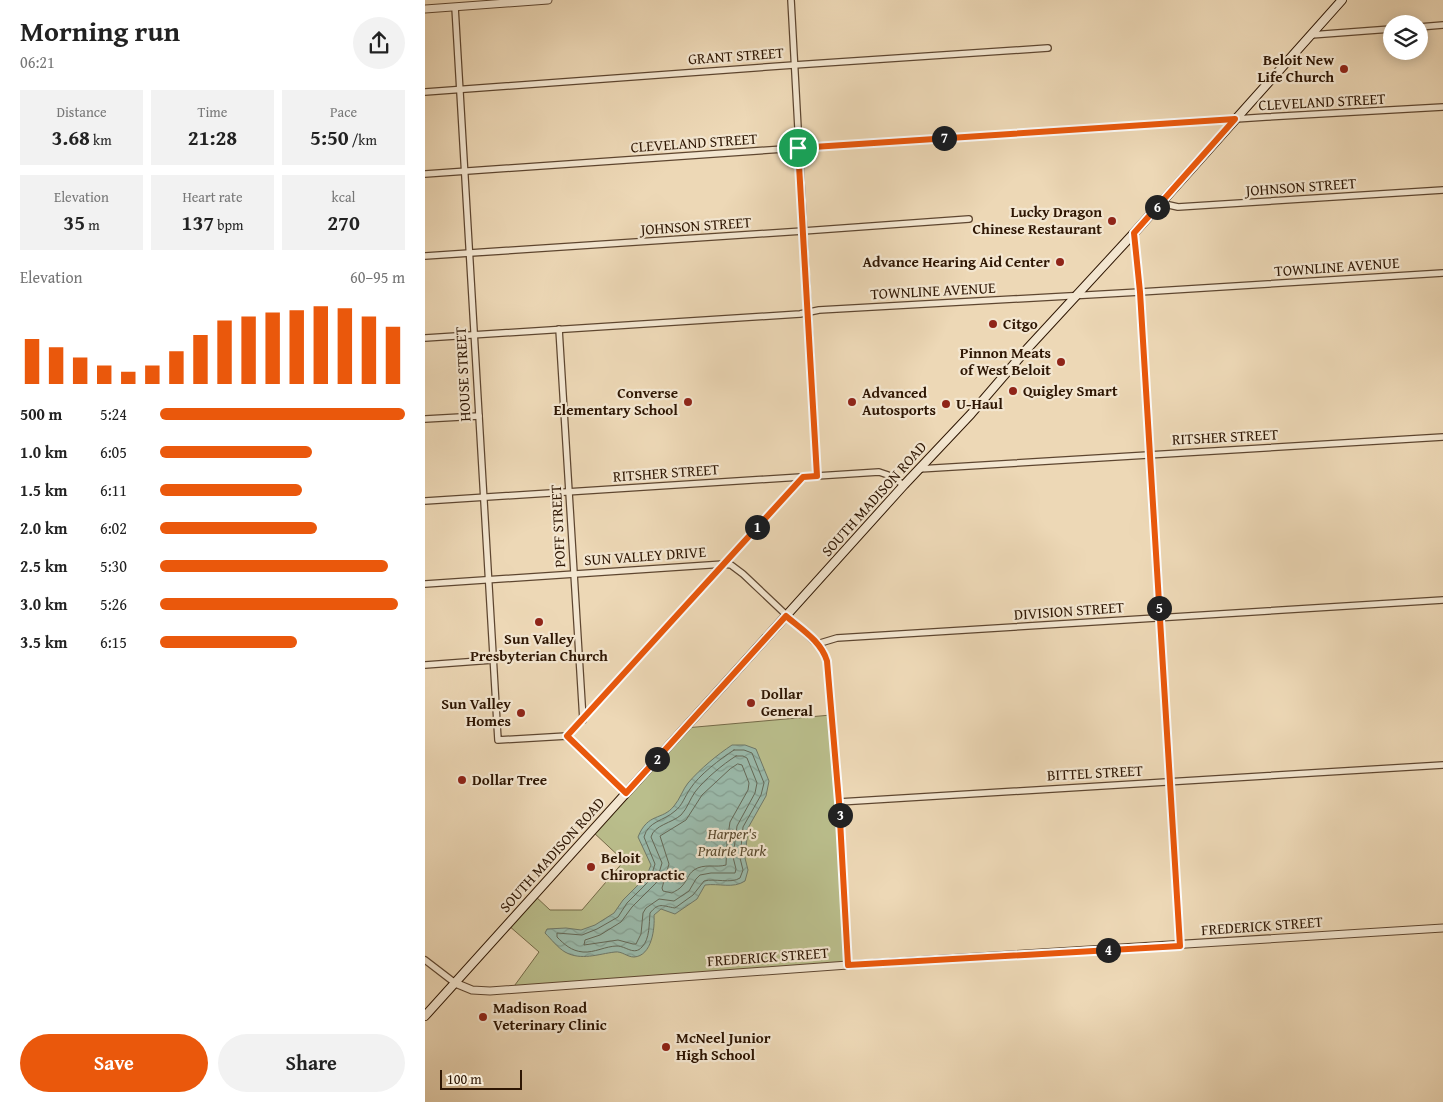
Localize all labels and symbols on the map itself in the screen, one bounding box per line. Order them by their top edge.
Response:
street label: GRANT STREET [687,42,785,69]
place label: Beloit New Life Church [1257,49,1334,87]
marker: Beloit New Life Church [1338,63,1350,75]
street label: CLEVELAND STREET [1258,88,1387,115]
pin: 7 [931,126,957,150]
pin [777,127,819,169]
street label: CLEVELAND STREET [630,128,759,157]
street label: JOHNSON STREET [1243,172,1358,201]
pin: 6 [1145,194,1169,220]
place label: Lucky Dragon Chinese Restaurant [973,201,1102,239]
street label: JOHNSON STREET [638,211,753,240]
marker: Lucky Dragon Chinese Restaurant [1106,215,1118,227]
place label: Advance Hearing Aid Center [862,251,1050,272]
street label: TOWNLINE AVENUE [1274,252,1401,281]
marker: Advance Hearing Aid Center [1054,256,1066,268]
street label: TOWNLINE AVENUE [870,277,997,304]
place label: Citgo [1003,313,1038,334]
marker: Citgo [987,318,999,330]
street label: HOUSE STREET [449,325,475,422]
place label: Pinnon Meats of West Beloit [960,342,1051,380]
marker: Pinnon Meats of West Beloit [1055,356,1067,368]
place label: Quigley Smart [1023,380,1118,401]
place label: Converse Elementary School [554,382,678,420]
place label: Advanced Autosports [862,382,936,420]
marker: Quigley Smart [1007,385,1019,397]
place label: U-Haul [956,393,1003,414]
marker: Converse Elementary School [682,396,694,408]
marker: Advanced Autosports [846,396,858,408]
marker: U-Haul [940,398,952,410]
street label: RITSHER STREET [1171,423,1279,450]
street label: SOUTH MADISON ROAD [816,437,931,561]
street label: RITSHER STREET [612,458,720,487]
street label: POFF STREET [545,483,570,568]
pin: 1 [745,514,769,540]
street label: SUN VALLEY DRIVE [583,541,707,570]
street label: DIVISION STREET [1013,596,1125,625]
pin: 5 [1147,596,1171,620]
marker: Sun Valley Presbyterian Church [533,616,545,628]
place label: Sun Valley Presbyterian Church [470,628,608,666]
place label: Dollar General [761,683,813,721]
place label: Sun Valley Homes [441,693,511,731]
marker: Dollar General [745,697,757,709]
marker: Sun Valley Homes [515,707,527,719]
pin: 2 [645,746,669,772]
street label: BITTEL STREET [1046,759,1144,786]
place label: Dollar Tree [472,769,547,790]
marker: Dollar Tree [456,774,468,786]
street label: SOUTH MADISON ROAD [494,793,609,917]
pin: 3 [827,802,853,828]
park label: Harper's Prairie Park [697,823,766,861]
place label: Beloit Chiropractic [601,847,685,885]
marker: Beloit Chiropractic [585,861,597,873]
street label: FREDERICK STREET [1200,911,1324,940]
pin: 4 [1095,938,1121,962]
street label: FREDERICK STREET [706,942,830,971]
place label: Madison Road Veterinary Clinic [493,997,607,1035]
marker: Madison Road Veterinary Clinic [477,1011,489,1023]
place label: McNeel Junior High School [676,1027,771,1065]
marker: McNeel Junior High School [660,1041,672,1053]
scale bar [440,1067,523,1090]

